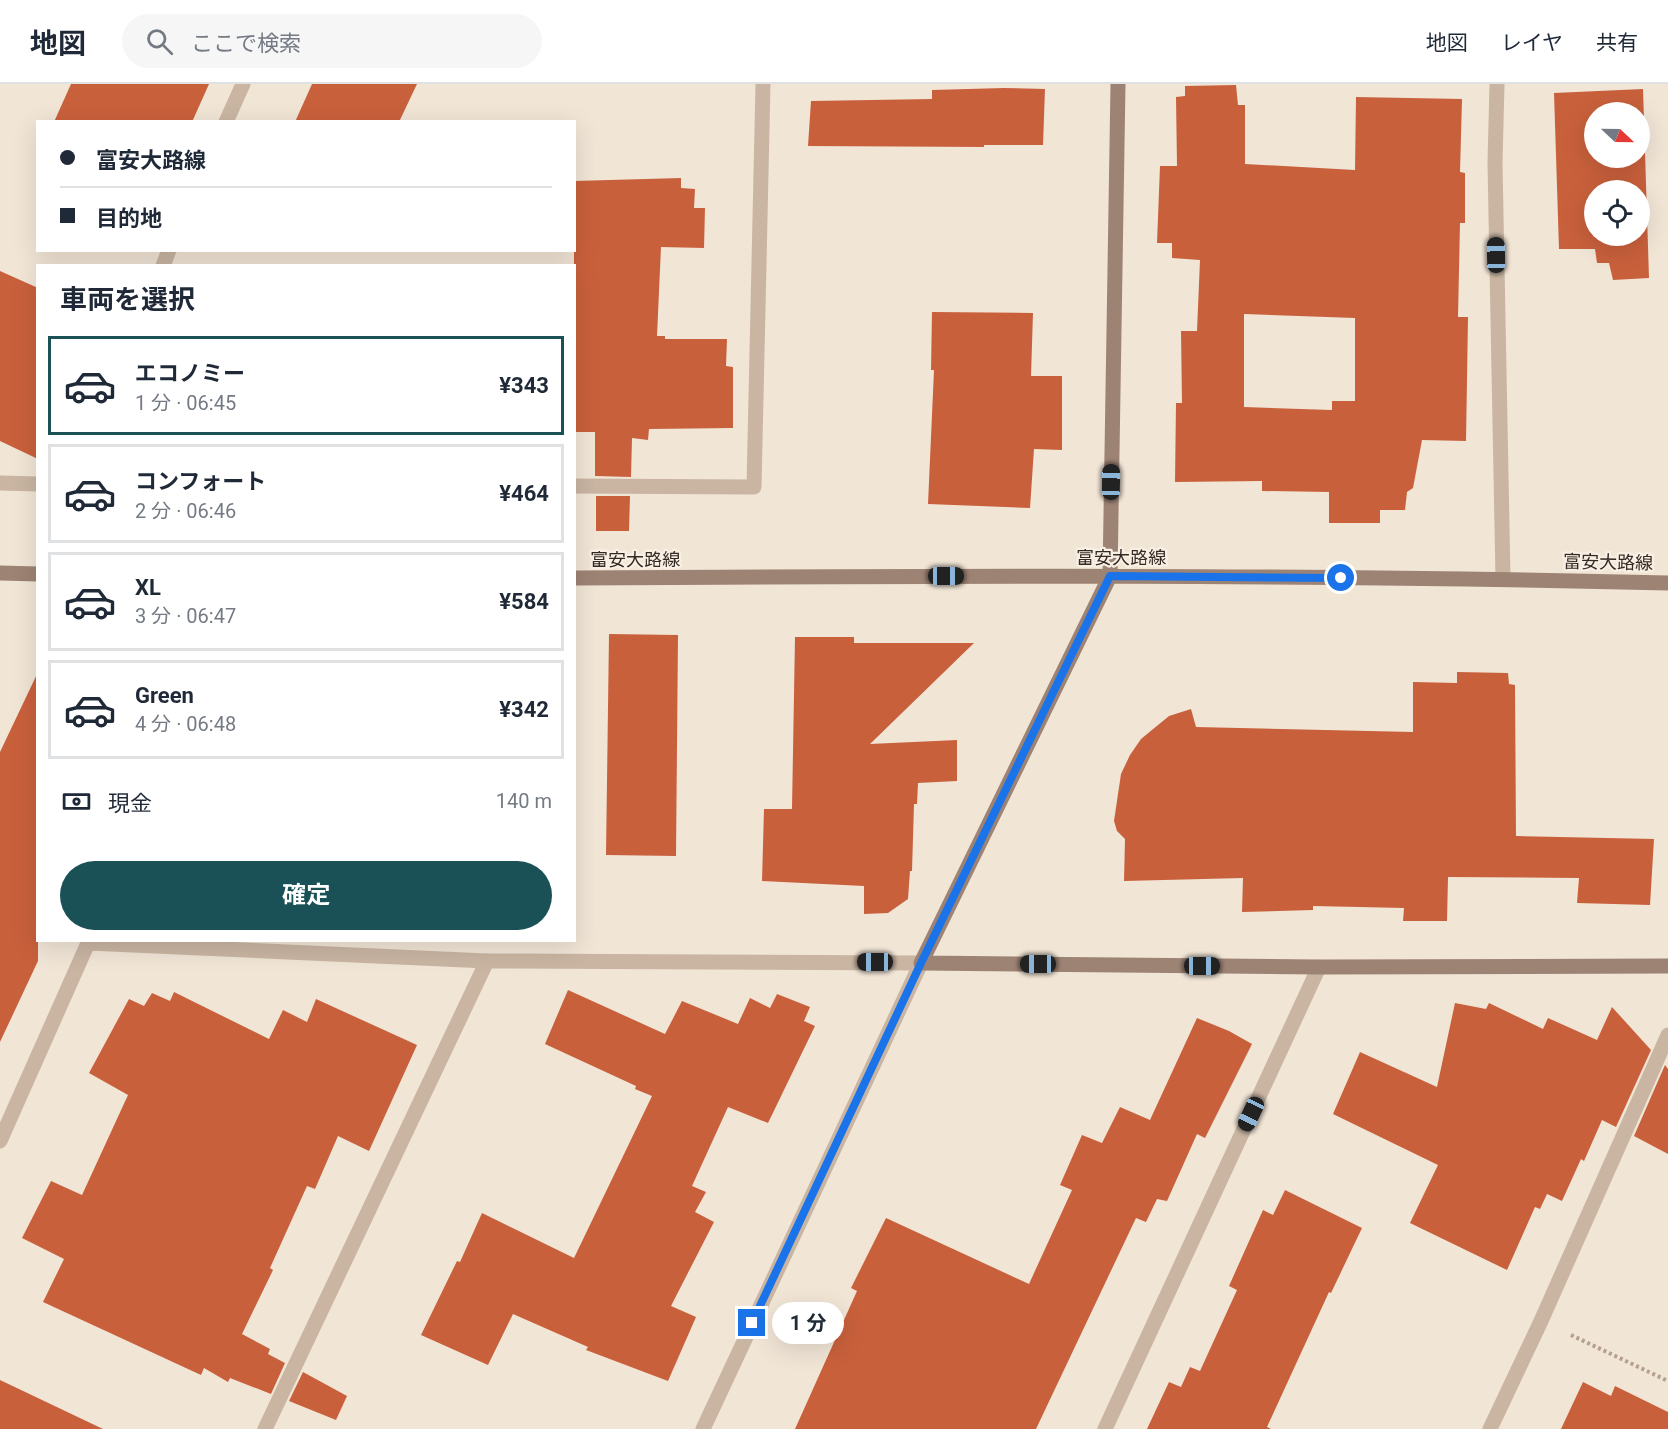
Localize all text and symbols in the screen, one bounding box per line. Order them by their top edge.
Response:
search box [122,14,542,68]
icon: search [143,25,176,58]
text: 地図 [30,27,86,60]
text: ここで検索 [191,31,301,56]
text: 地図 [1426,31,1468,55]
text: レイヤ [1501,31,1563,55]
text: 共有 [1596,31,1638,55]
north arrow [1584,102,1650,168]
map controls [1584,102,1650,246]
text: 富安大路線 [96,148,206,173]
button: locate [1584,180,1650,246]
text: 目的地 [96,206,162,231]
car [1487,237,1505,273]
text: 車両を選択 [60,284,195,316]
icon: car [63,359,117,413]
text: エコノミー [135,361,245,386]
text: ¥343 [499,373,549,398]
text: 1 分 · 06:45 [135,391,236,415]
car [1102,464,1120,500]
icon: car [63,467,117,521]
text: コンフォート [135,469,266,494]
text: ¥464 [499,481,549,506]
text: 2 分 · 06:46 [135,499,236,523]
street label: 富安大路線 [1076,547,1166,568]
street label: 富安大路線 [590,549,680,570]
street label: 富安大路線 [1563,551,1653,573]
route start [1327,564,1354,591]
car [928,567,964,585]
icon: car [63,575,117,629]
text: XL [135,575,161,600]
text: ¥584 [499,589,549,614]
text: 3 分 · 06:47 [135,604,236,628]
icon: car [63,683,117,737]
text: Green [135,683,194,708]
text: ¥342 [499,697,549,722]
text: 4 分 · 06:48 [135,712,236,736]
icon: cash [60,785,93,818]
text: 140 m [496,789,552,813]
text: 現金 [108,791,152,816]
button: 確定 [60,861,552,930]
car [857,953,893,971]
car [1020,955,1056,973]
car [1184,957,1220,975]
car [1235,1094,1267,1134]
callout: 1 分 [773,1302,845,1344]
route end [738,1309,765,1336]
text: 1 分 [790,1311,826,1335]

